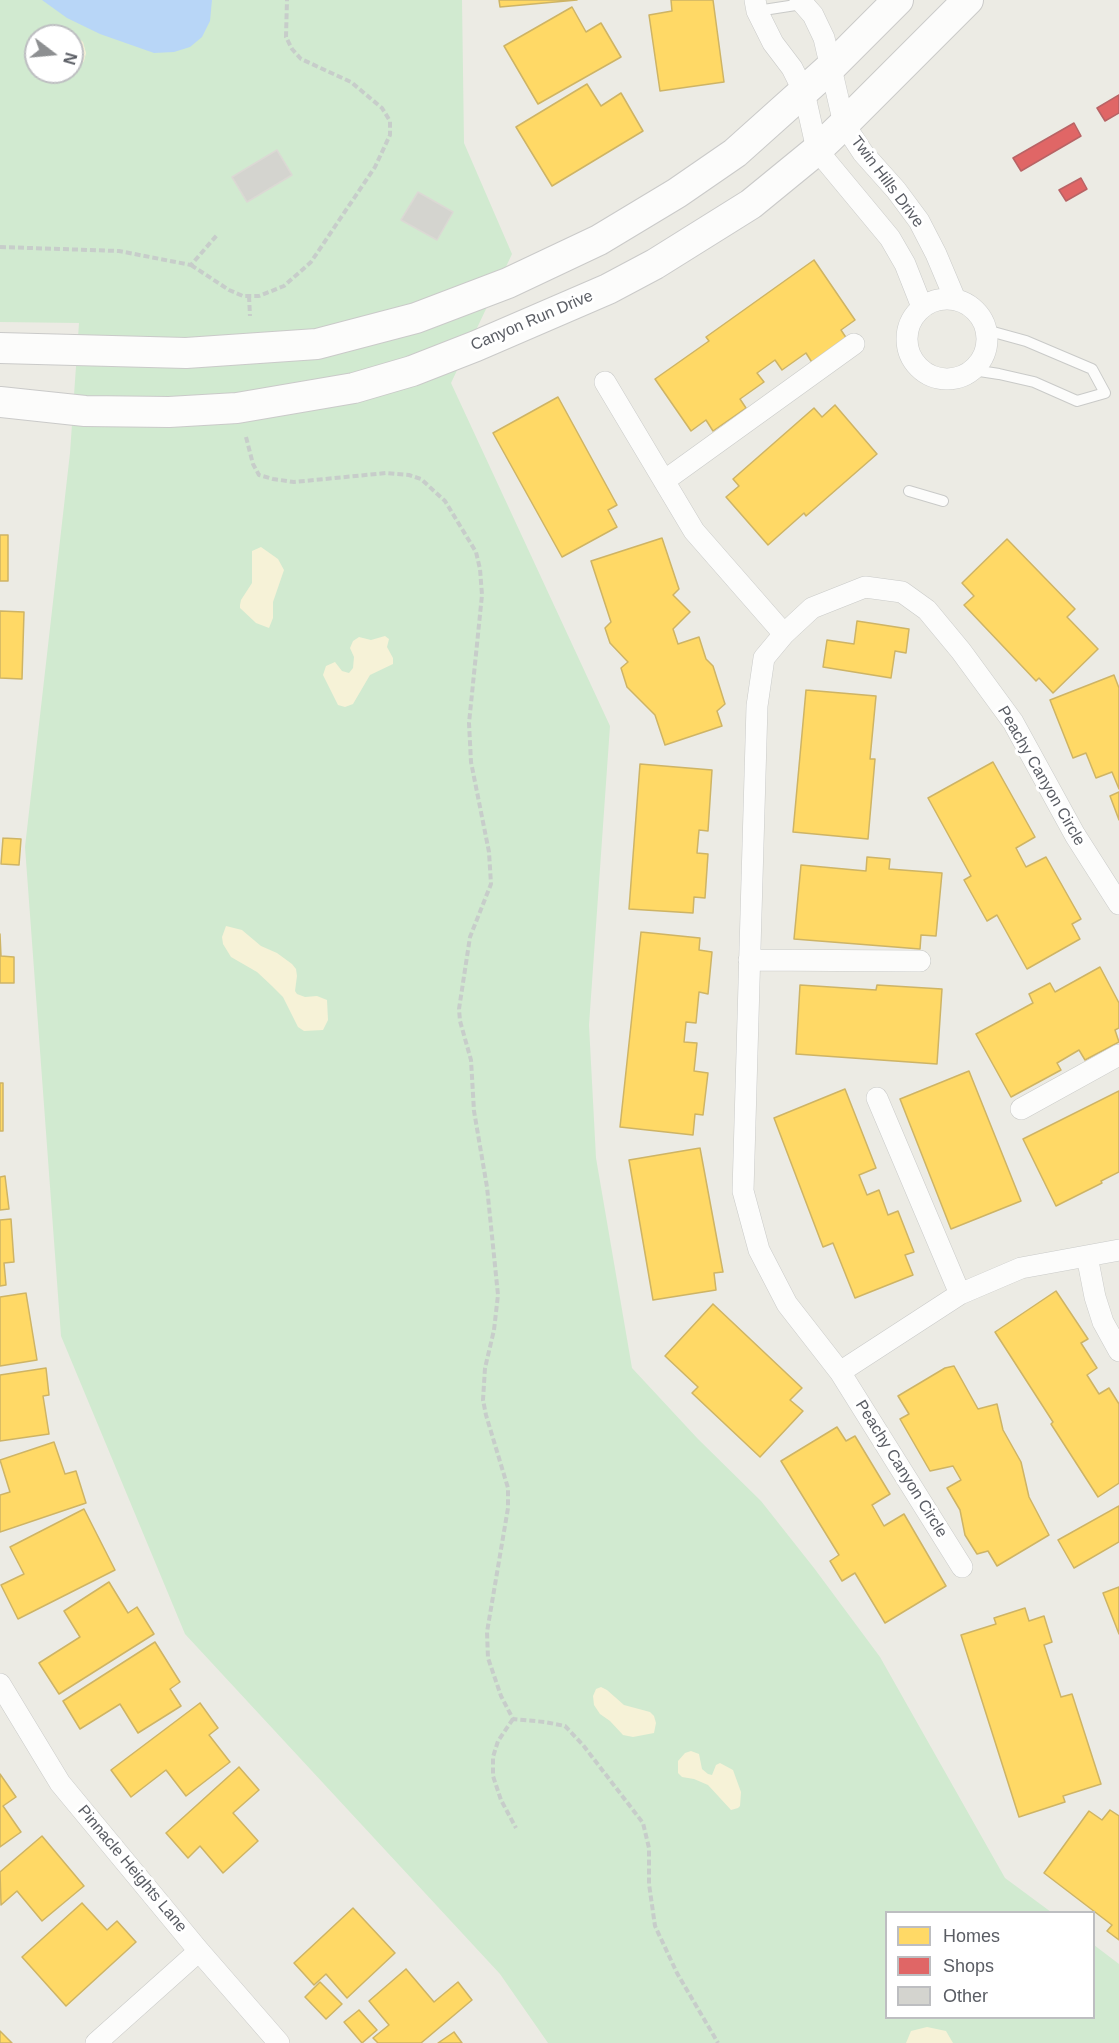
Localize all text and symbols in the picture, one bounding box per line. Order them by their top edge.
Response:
north arrow [24,24,84,84]
text: N [60,51,80,66]
street label: Twin Hills Drive [846,133,928,231]
street label: Canyon Run Drive [468,287,596,355]
street label: Peachy Canyon Circle [993,703,1089,849]
street label: Peachy Canyon Circle [851,1397,951,1541]
street label: Pinnacle Heights Lane [73,1802,191,1936]
legend [885,1911,1095,2019]
text: Homes [943,1926,1000,1946]
text: Shops [943,1956,994,1976]
text: Other [943,1986,988,2006]

